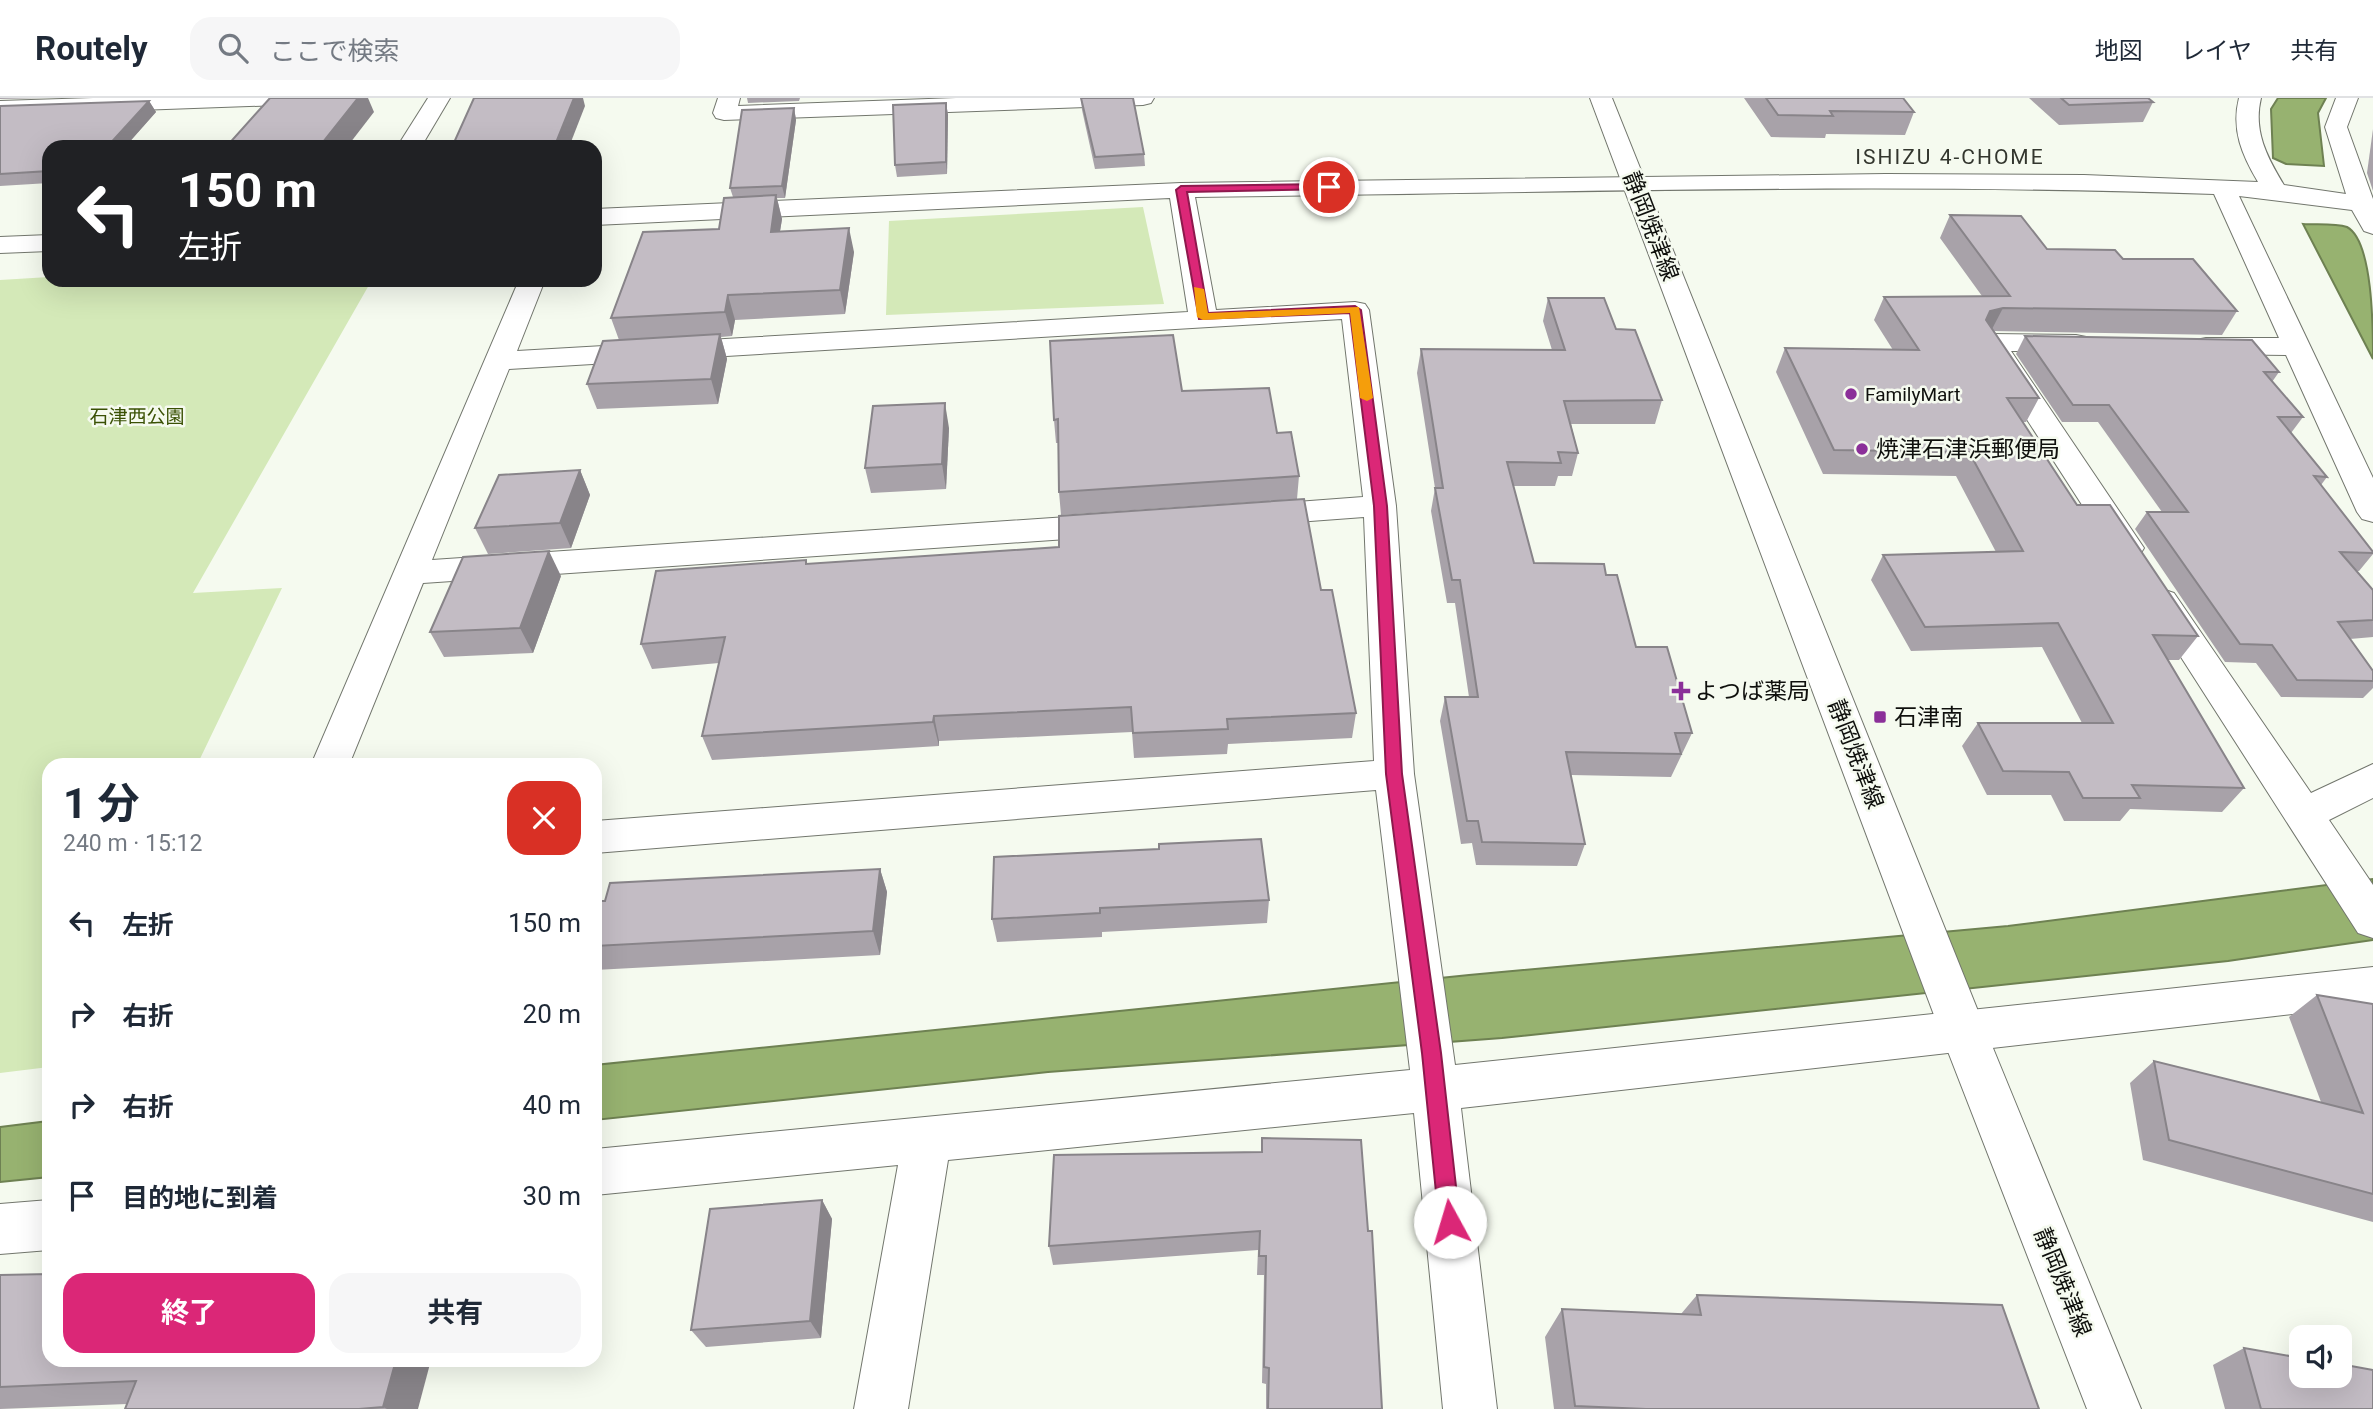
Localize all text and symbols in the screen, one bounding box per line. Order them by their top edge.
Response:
search box [190,17,680,80]
text: Routely [35,29,148,68]
icon: search [214,29,252,67]
text: ここで検索 [270,36,400,66]
text: 地図 [2095,37,2143,65]
text: レイヤ [2181,37,2252,65]
text: 共有 [2290,37,2338,65]
district label: ISHIZU 4-CHOME [1855,145,2045,169]
pin [1299,157,1359,217]
text: 150 m [178,162,317,219]
icon: left [63,168,154,259]
icon: arrive [1310,168,1348,206]
street label: 静岡焼津線 [1617,168,1684,285]
text: 左折 [178,228,242,266]
place label: FamilyMart [1865,383,1960,406]
marker: FamilyMart [1843,386,1859,402]
park label: 石津西公園 [89,405,185,428]
place label: 焼津石津浜郵便局 [1876,436,2060,463]
marker: 焼津石津浜郵便局 [1854,441,1870,457]
place label: よつば薬局 [1695,678,1810,705]
marker: よつば薬局 [1673,683,1689,699]
street label: 静岡焼津線 [1822,696,1889,813]
place label: 石津南 [1894,704,1963,731]
marker: 石津南 [1872,709,1888,725]
text: 1 分 [63,779,140,828]
button: close [507,781,581,855]
text: 240 m · 15:12 [63,830,202,857]
icon: left [63,904,101,942]
text: 150 m [508,908,581,938]
text: 左折 [122,910,174,940]
icon: right [63,995,101,1033]
text: 20 m [523,999,581,1029]
text: 右折 [122,1001,174,1031]
icon: right [63,1086,101,1124]
text: 40 m [523,1090,581,1120]
text: 右折 [122,1092,174,1122]
icon: arrive [63,1177,101,1215]
text: 30 m [523,1181,581,1211]
text: 目的地に到着 [122,1183,278,1213]
position arrow [1413,1185,1487,1259]
street label: 静岡焼津線 [2028,1224,2097,1341]
button: 終了 [63,1273,315,1353]
button: 共有 [329,1273,581,1353]
map controls [2289,1325,2352,1388]
button: sound [2289,1325,2352,1388]

